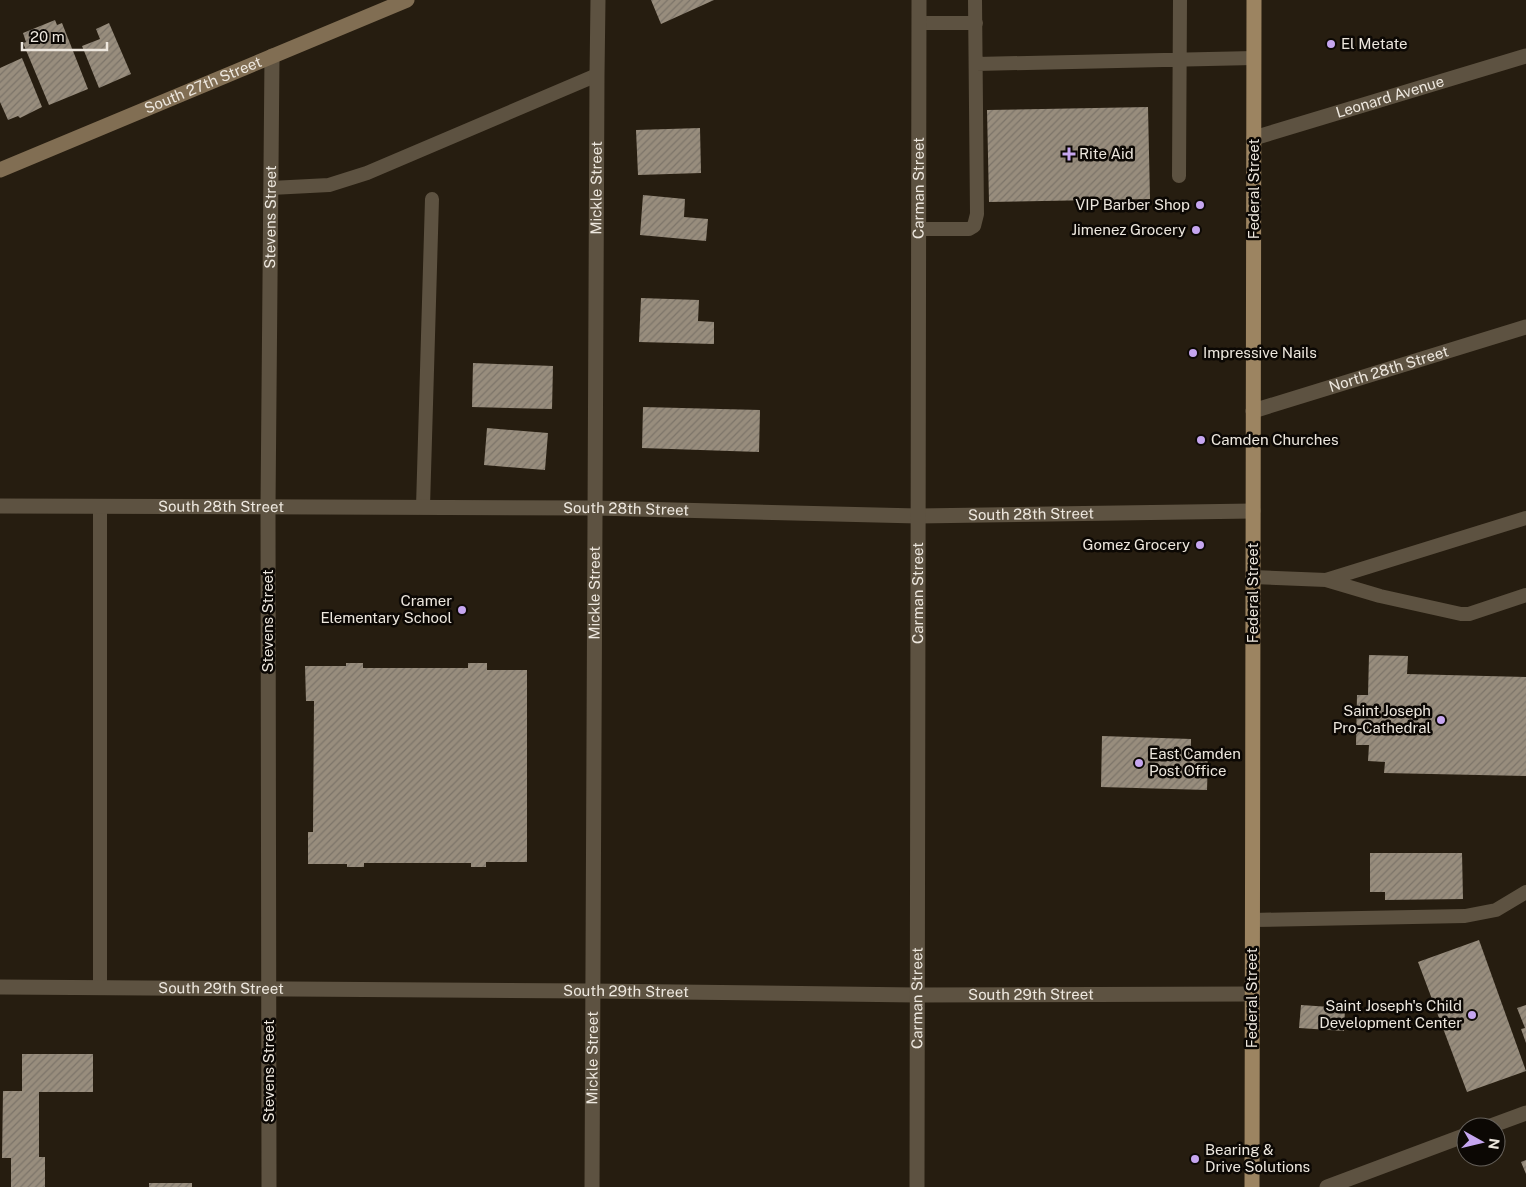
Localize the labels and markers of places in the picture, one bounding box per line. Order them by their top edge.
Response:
place label: El Metate [1341,35,1408,52]
marker: El Metate [1325,38,1337,50]
place label: Rite Aid [1079,145,1134,162]
marker: Rite Aid [1063,148,1075,160]
place label: VIP Barber Shop [1075,196,1190,213]
marker: VIP Barber Shop [1194,199,1206,211]
place label: Jimenez Grocery [1071,221,1186,238]
marker: Jimenez Grocery [1190,224,1202,236]
place label: Impressive Nails [1203,344,1317,361]
marker: Impressive Nails [1187,347,1199,359]
place label: Camden Churches [1211,431,1339,448]
marker: Camden Churches [1195,434,1207,446]
place label: Gomez Grocery [1082,536,1190,553]
marker: Gomez Grocery [1194,539,1206,551]
place label: Cramer Elementary School [320,592,452,626]
marker: Cramer Elementary School [456,604,468,616]
place label: Saint Joseph Pro-Cathedral [1333,702,1431,736]
marker: Saint Joseph Pro-Cathedral [1435,714,1447,726]
place label: East Camden Post Office [1149,745,1241,779]
marker: East Camden Post Office [1133,757,1145,769]
place label: Saint Joseph's Child Development Center [1319,997,1462,1031]
marker: Saint Joseph's Child Development Center [1466,1009,1478,1021]
place label: Bearing & Drive Solutions [1205,1141,1310,1175]
marker: Bearing & Drive Solutions [1189,1153,1201,1165]

